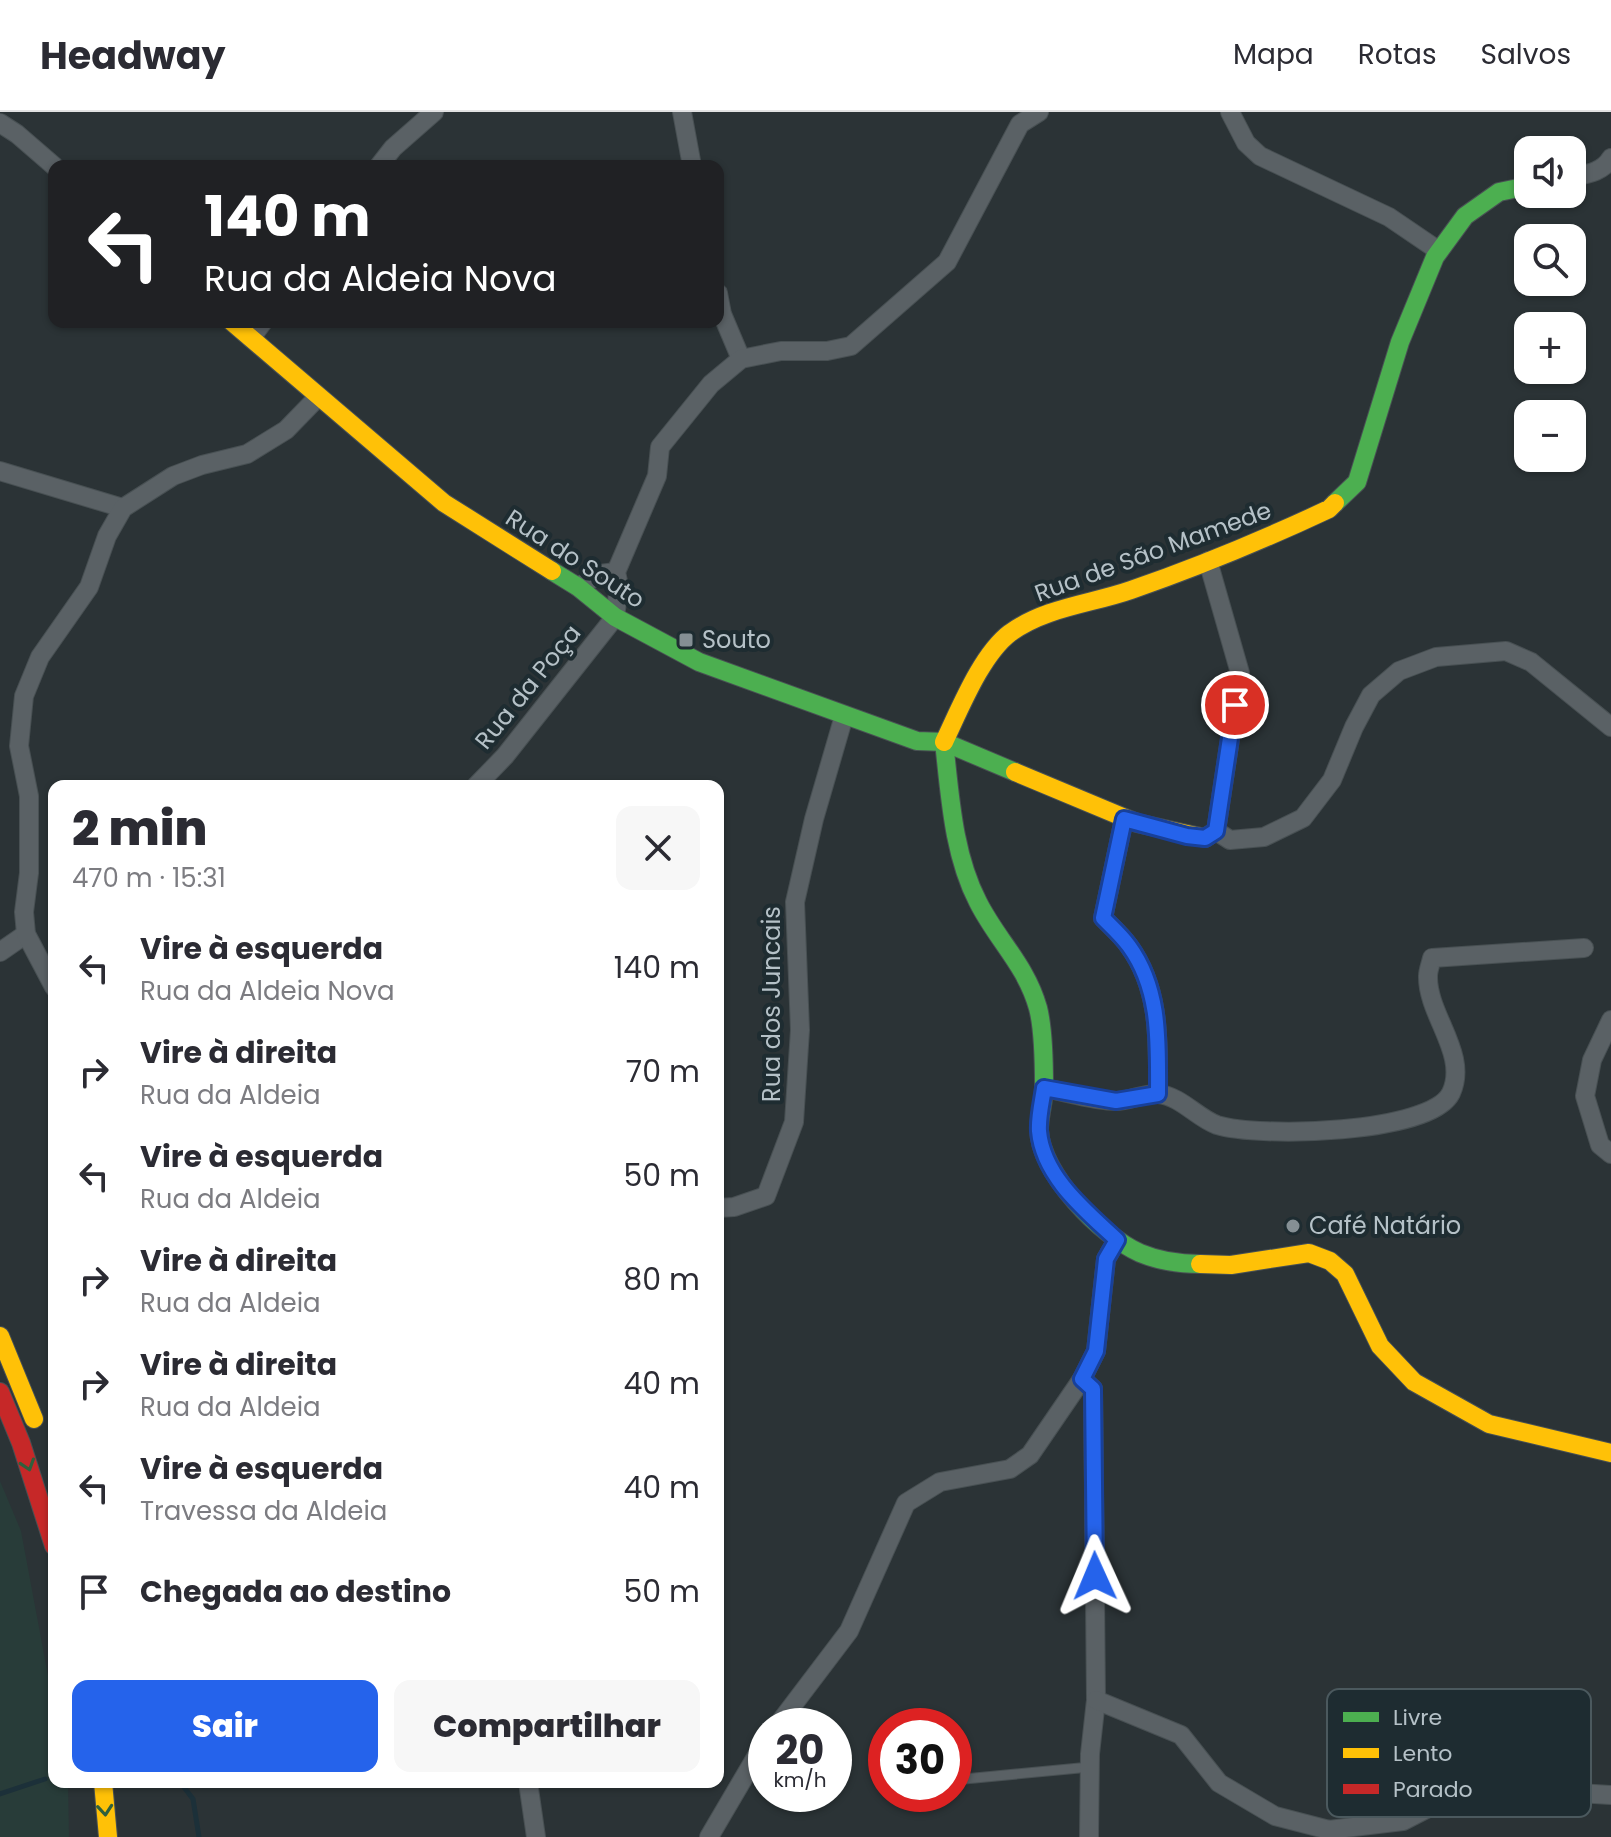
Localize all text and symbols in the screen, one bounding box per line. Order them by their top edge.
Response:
text: Headway [40,29,226,82]
text: Mapa [1233,35,1314,74]
text: Rotas [1358,35,1437,74]
text: Salvos [1481,35,1571,74]
map controls [1514,136,1586,472]
button: sound [1514,136,1586,208]
text: 140 m [204,177,371,256]
icon: left [72,192,176,296]
button: search [1514,224,1586,296]
text: Rua da Aldeia Nova [204,253,557,304]
button: + [1514,312,1586,384]
button: − [1514,400,1586,472]
street label: Rua de São Mamede [1030,493,1276,610]
street label: Rua do Souto [499,501,651,616]
street label: Rua da Poça [467,617,588,756]
place label: Souto [702,623,771,656]
marker: Souto [677,631,695,649]
pin [1201,671,1269,739]
icon: arrive [1213,683,1257,727]
text: 2 min [72,795,207,862]
button: close [616,806,700,890]
text: 470 m · 15:31 [72,860,226,896]
street label: Rua dos Juncais [755,906,788,1102]
text: Vire à esquerda [140,927,383,970]
icon: left [72,946,116,990]
text: 140 m [614,946,700,989]
text: Rua da Aldeia Nova [140,973,395,1009]
text: Vire à direita [140,1031,337,1074]
icon: right [72,1050,116,1094]
text: 70 m [626,1050,700,1093]
text: Rua da Aldeia [140,1077,321,1113]
text: Vire à esquerda [140,1135,383,1178]
icon: left [72,1154,116,1198]
text: 50 m [623,1154,700,1197]
text: Rua da Aldeia [140,1181,321,1217]
place label: Café Natário [1309,1209,1461,1242]
marker: Café Natário [1284,1217,1302,1235]
text: Vire à direita [140,1239,337,1282]
icon: right [72,1258,116,1302]
text: 80 m [623,1258,700,1301]
text: Rua da Aldeia [140,1285,321,1321]
text: Vire à direita [140,1343,337,1386]
icon: right [72,1362,116,1406]
text: 40 m [623,1362,700,1405]
text: Rua da Aldeia [140,1389,321,1425]
text: Vire à esquerda [140,1447,383,1490]
one-way arrow [19,1457,35,1471]
icon: left [72,1466,116,1510]
text: 40 m [623,1466,700,1509]
text: Travessa da Aldeia [140,1493,387,1529]
position arrow [1053,1534,1137,1618]
icon: arrive [72,1570,116,1614]
text: Chegada ao destino [140,1570,451,1613]
text: 50 m [623,1570,700,1613]
button: Sair [72,1680,378,1772]
button: Compartilhar [394,1680,700,1772]
legend [1327,1689,1591,1817]
text: Livre [1393,1702,1442,1733]
speed limit sign: 30 [868,1708,972,1812]
text: 20 [776,1722,824,1778]
text: Lento [1393,1738,1452,1769]
text: km/h [773,1766,827,1794]
text: Parado [1393,1774,1473,1805]
one-way arrow [97,1803,114,1816]

